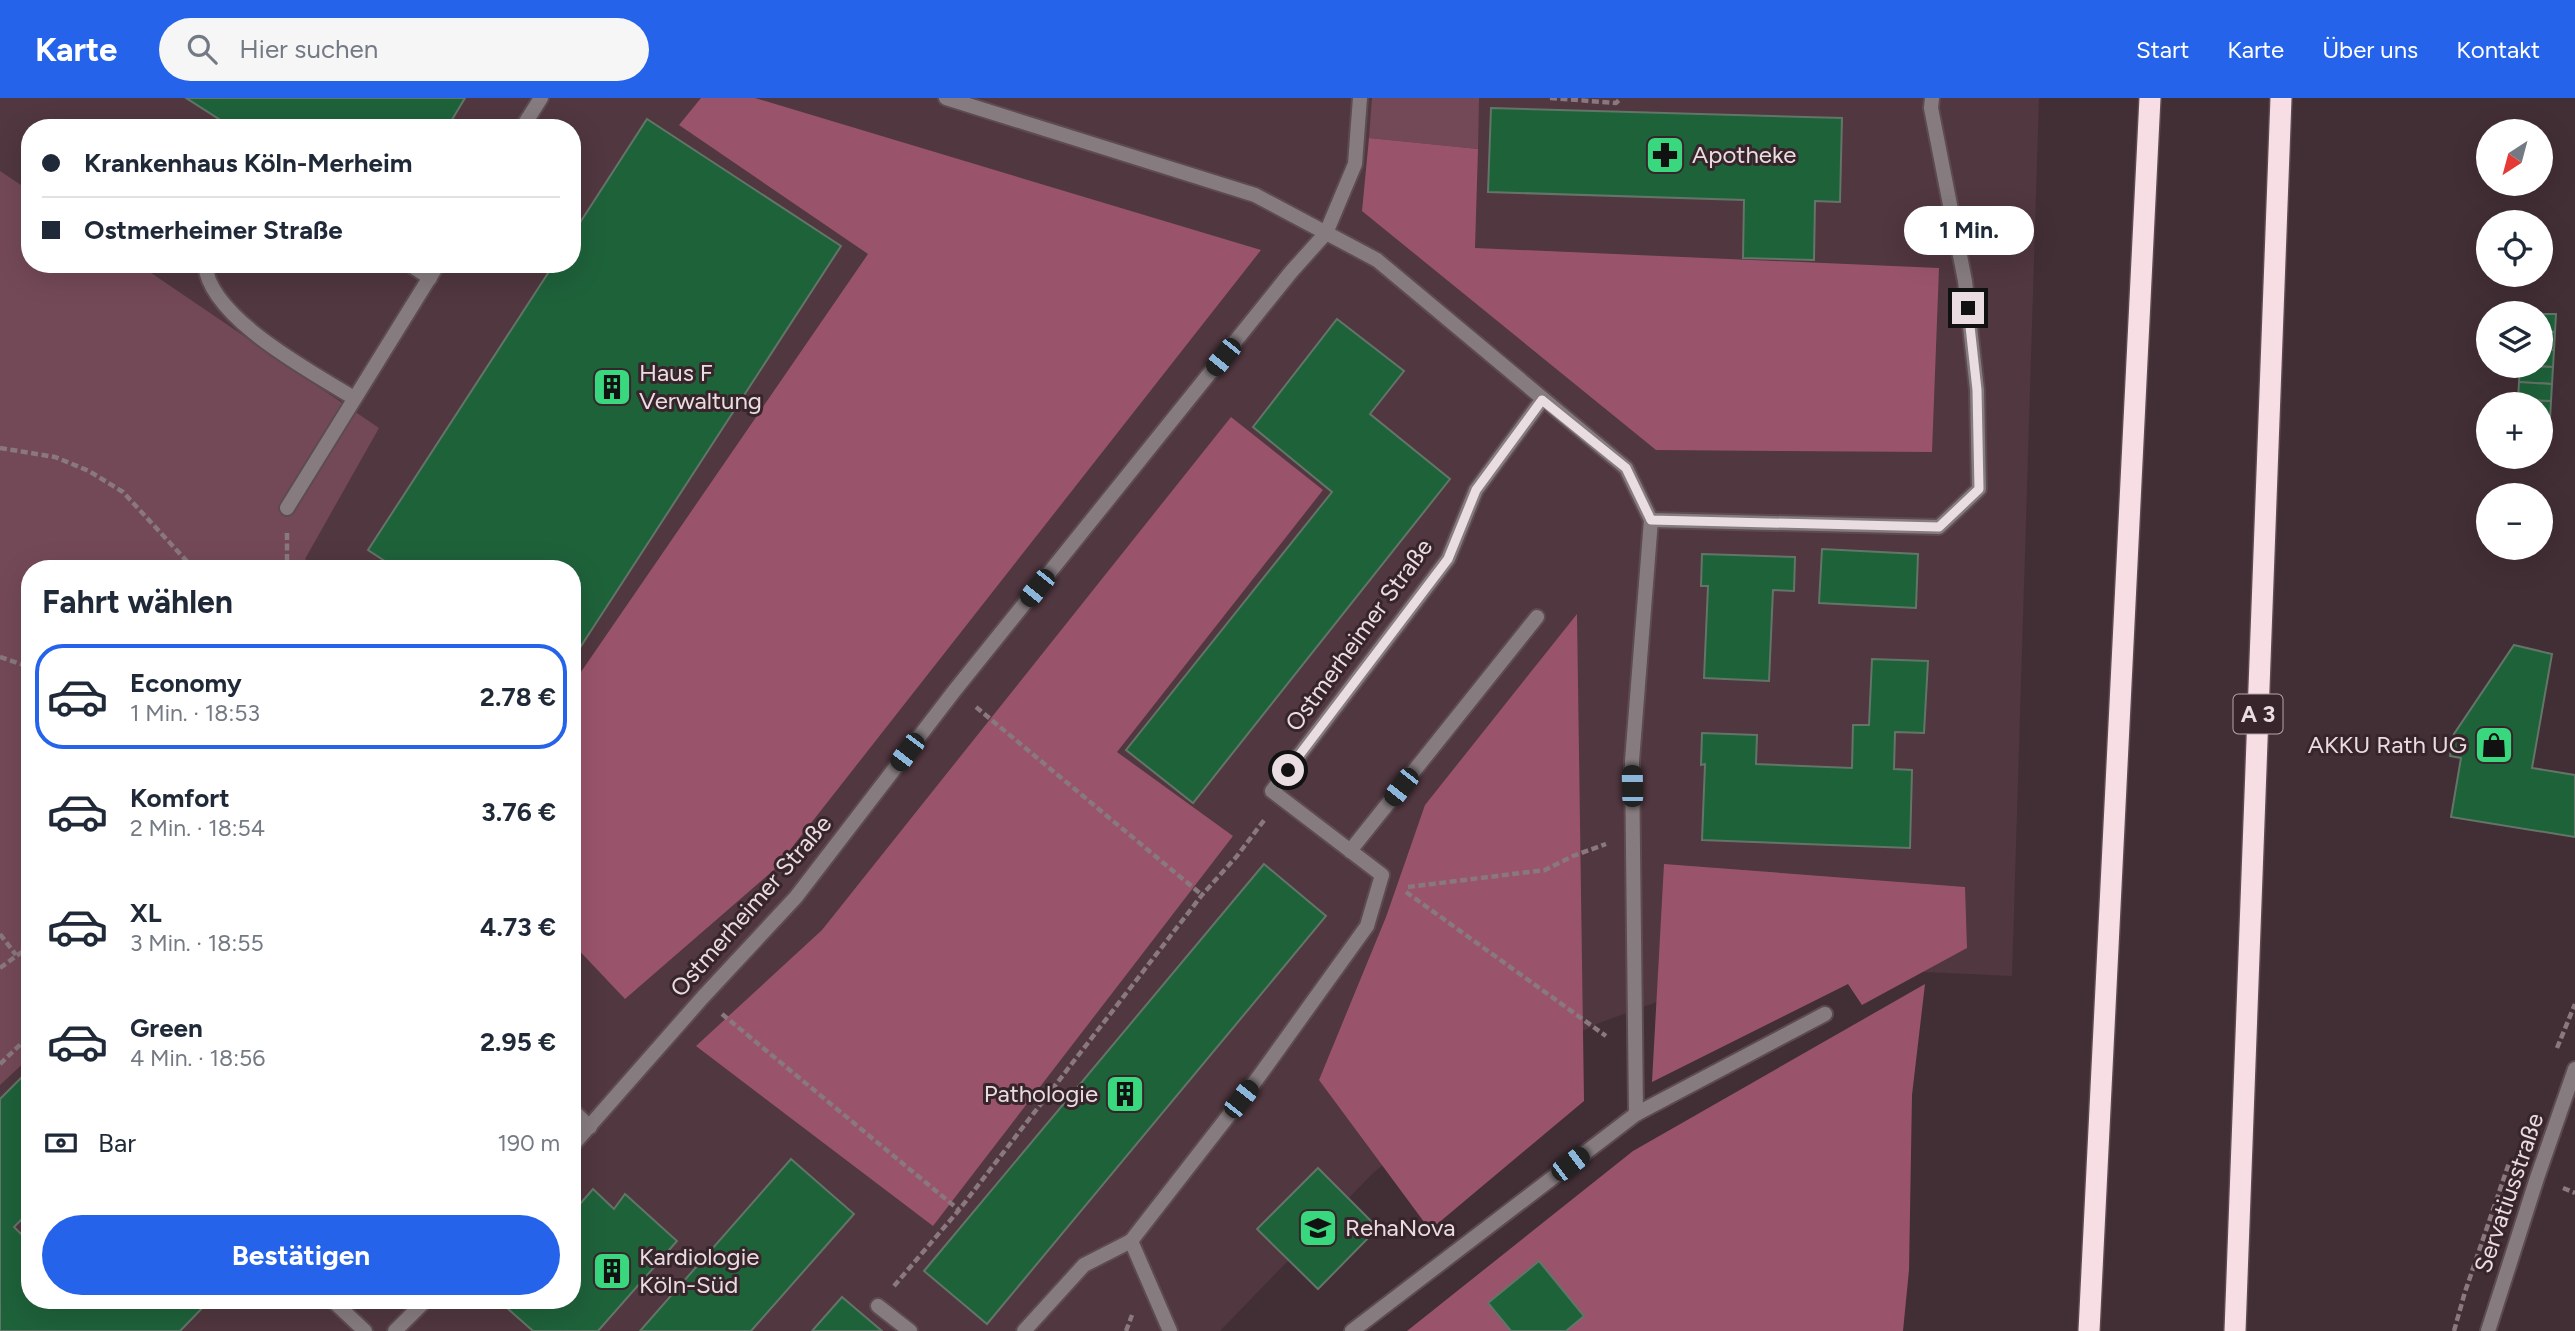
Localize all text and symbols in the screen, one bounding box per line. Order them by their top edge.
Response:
search box [159,18,649,81]
text: Karte [35,30,117,69]
icon: search [183,30,221,68]
text: Hier suchen [239,33,378,65]
text: Start [2136,35,2189,64]
text: Karte [2227,35,2284,64]
text: Über uns [2322,35,2418,64]
text: Kontakt [2456,35,2540,64]
north arrow [2476,119,2553,196]
map controls [2476,119,2553,560]
pharmacy icon: Apotheke [1644,134,1686,176]
place label: Apotheke [1692,140,1796,169]
text: Krankenhaus Köln-Merheim [84,147,413,179]
callout: 1 Min. [1903,206,2033,256]
button: locate [2476,210,2553,287]
text: Ostmerheimer Straße [84,214,343,246]
text: 1 Min. [1939,216,1999,244]
route end [1952,292,1984,324]
button: layers [2476,301,2553,378]
car [1202,334,1245,380]
place label: Haus F Verwaltung [639,358,762,415]
building icon: Haus F Verwaltung [591,366,633,408]
button: + [2476,392,2553,469]
button: − [2476,483,2553,560]
street label: Ostmerheimer Straße [1279,533,1438,737]
car [1016,565,1059,611]
text: Fahrt wählen [42,583,233,621]
icon: car [46,665,109,728]
text: Economy [130,667,242,699]
text: 2.78 € [480,681,556,713]
road number: A 3 [2234,694,2282,734]
text: 1 Min. · 18:53 [130,699,260,727]
shop icon: AKKU Rath UG [2473,724,2515,766]
car [886,729,929,775]
place label: AKKU Rath UG [2308,730,2467,759]
route start [1272,754,1304,786]
car [1380,764,1423,810]
car [1622,765,1643,807]
icon: car [46,780,109,843]
text: Komfort [130,782,230,814]
text: 3.76 € [481,796,556,828]
street label: Ostmerheimer Straße [664,809,837,1002]
text: 2 Min. · 18:54 [130,814,265,842]
icon: car [46,895,109,958]
text: XL [130,897,162,929]
text: 4.73 € [480,911,556,943]
text: 3 Min. · 18:55 [130,929,264,957]
icon: car [46,1010,109,1073]
text: Green [130,1012,203,1044]
text: 2.95 € [480,1026,556,1058]
text: 4 Min. · 18:56 [130,1044,265,1072]
building icon: Pathologie [1104,1073,1146,1115]
car [1220,1076,1263,1122]
place label: Pathologie [984,1079,1098,1108]
street label: Servatiusstraße [2468,1109,2549,1276]
icon: cash [42,1124,80,1162]
text: Bar [98,1127,136,1159]
text: 190 m [497,1129,560,1157]
car [1547,1143,1594,1185]
school or university icon: RehaNova [1297,1207,1339,1249]
place label: RehaNova [1345,1213,1455,1242]
button: Bestätigen [42,1215,560,1295]
place label: Kardiologie Köln-Süd [639,1242,759,1299]
building icon: Kardiologie Köln-Süd [591,1250,633,1292]

